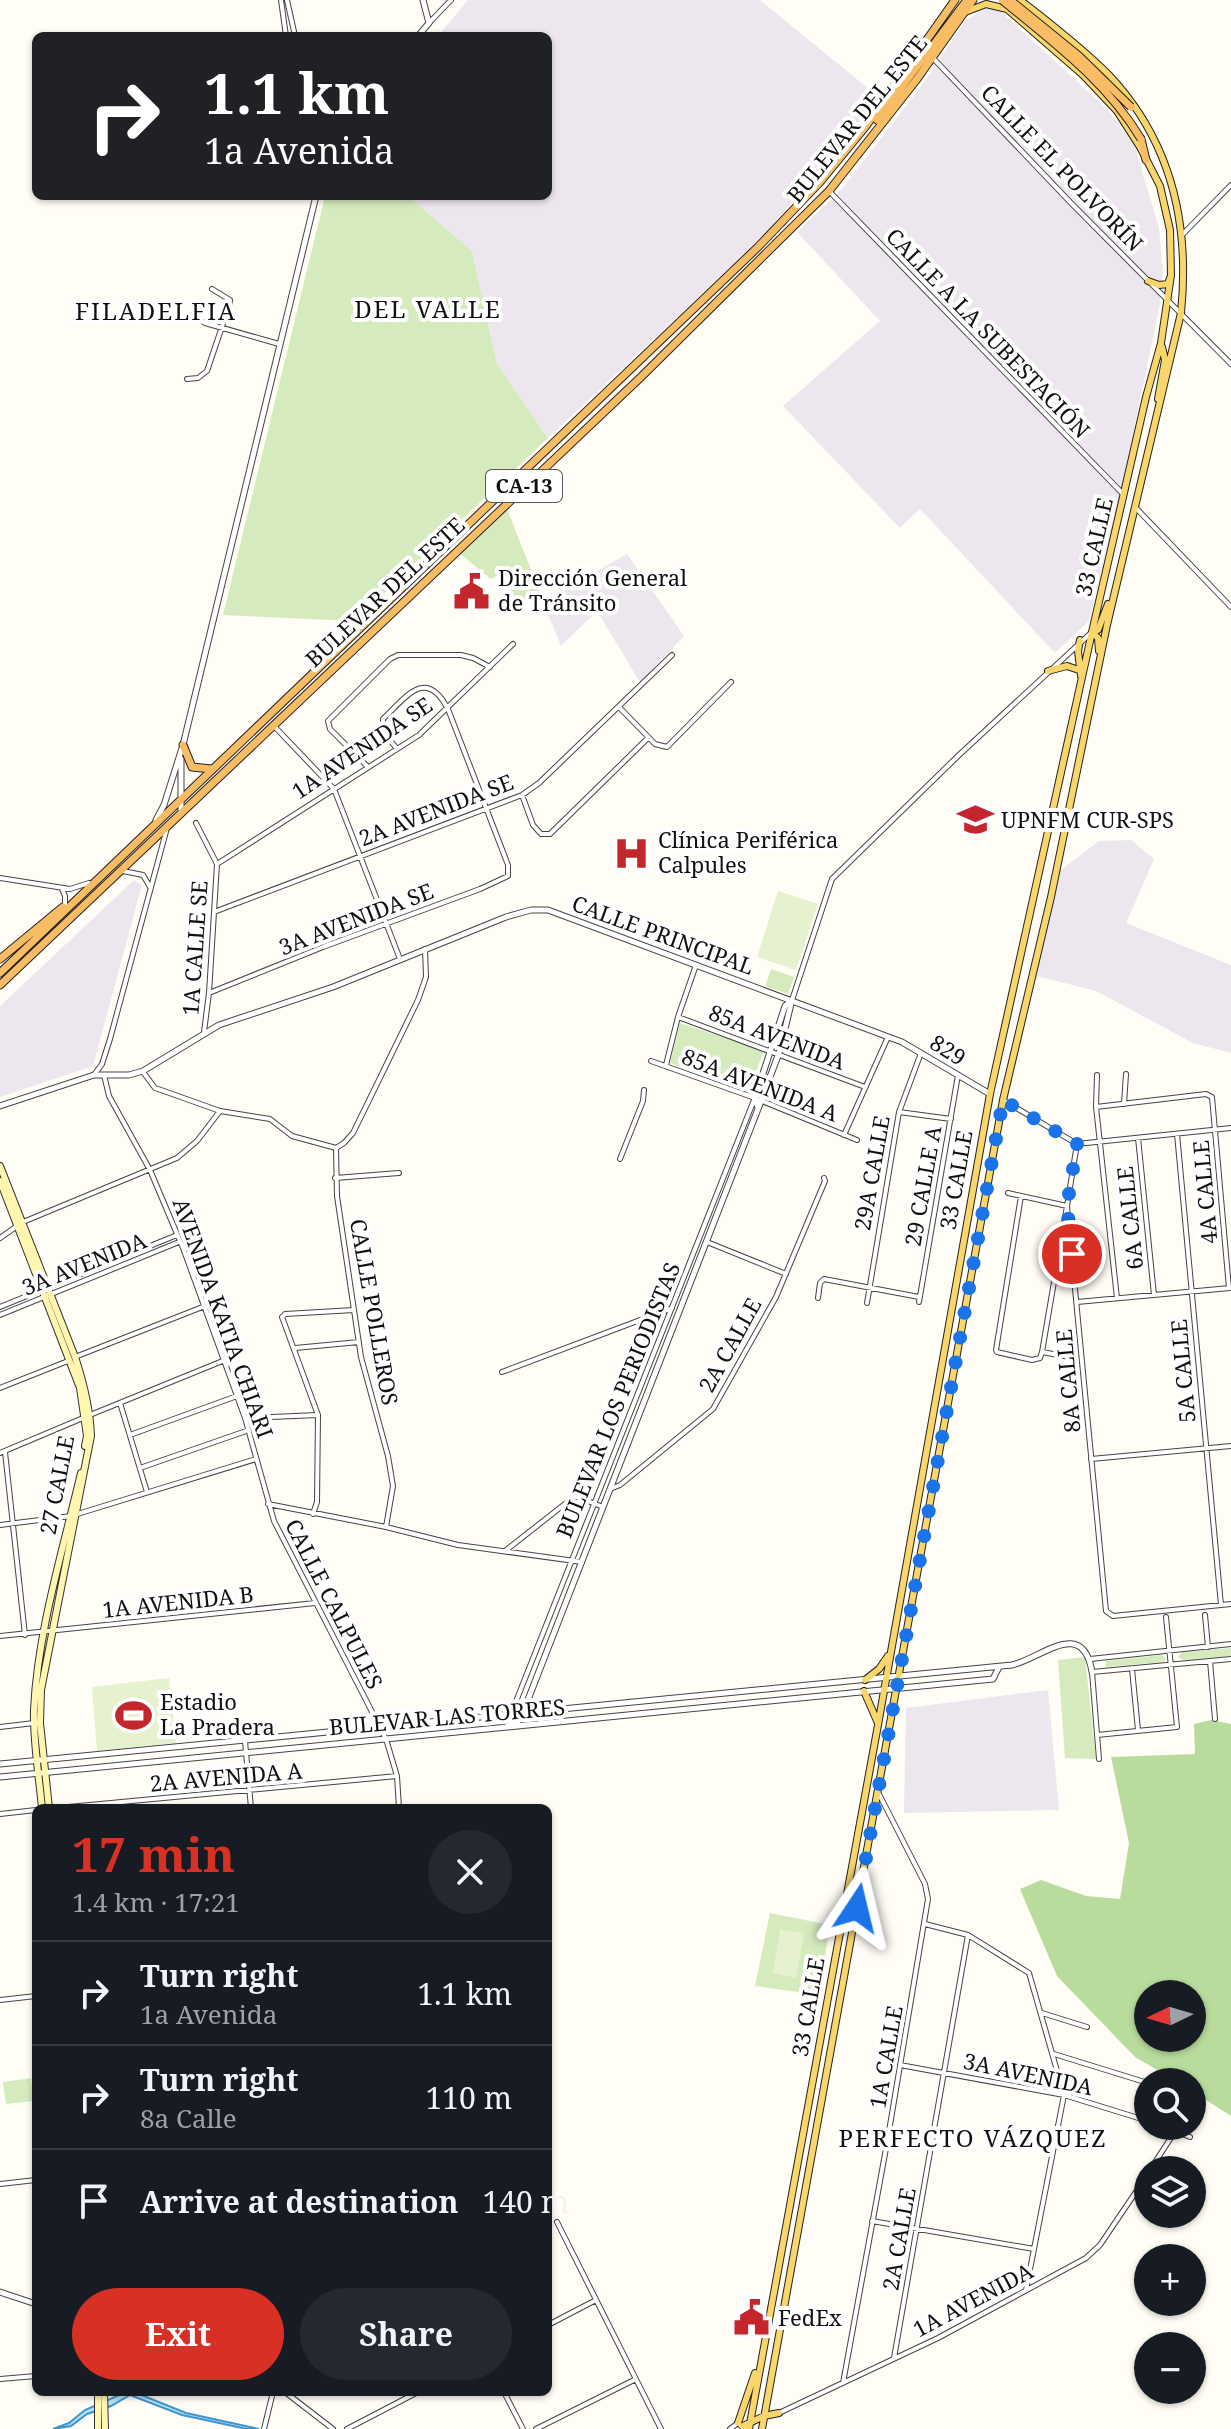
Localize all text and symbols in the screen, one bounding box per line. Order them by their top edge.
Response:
street label: BULEVAR DEL ESTE [779,28,933,208]
text: 1.1 km [204,54,389,130]
icon: right [72,64,176,168]
street label: CALLE EL POLVORÍN [975,77,1150,257]
text: 1a Avenida [204,126,394,175]
street label: CALLE A LA SUBESTACIÓN [880,221,1097,444]
district label: DEL VALLE [354,292,502,325]
district label: FILADELFIA [75,294,237,327]
road number: CA-13 [486,470,562,502]
street label: 33 CALLE [1067,494,1119,599]
street label: BULEVAR DEL ESTE [298,510,470,673]
place label: Dirección General de Tránsito [498,562,687,617]
public building icon: Dirección General de Tránsito [453,572,491,610]
street label: 1A AVENIDA SE [285,689,437,805]
street label: 2A AVENIDA SE [354,766,517,852]
school or university icon: UPNFM CUR-SPS [956,801,994,839]
place label: UPNFM CUR-SPS [1001,804,1174,834]
place label: Clínica Periférica Calpules [658,824,839,879]
hospital icon: Clínica Periférica Calpules [613,834,651,872]
street label: 3A AVENIDA SE [274,875,437,961]
street label: 1A CALLE SE [174,880,214,1016]
street label: CALLE PRINCIPAL [568,887,758,981]
street label: 85A AVENIDA [705,996,850,1076]
street label: 829 [925,1027,972,1072]
street label: 85A AVENIDA A [678,1040,843,1128]
street label: 29A CALLE [846,1113,896,1233]
street label: 29 CALLE A [897,1123,947,1248]
street label: 33 CALLE [932,1128,979,1232]
street label: 4A CALLE [1185,1139,1223,1245]
street label: 6A CALLE [1109,1165,1149,1271]
street label: AVENIDA KATIA CHIARI [167,1193,281,1442]
street label: CALLE POLLEROS [344,1216,406,1407]
pin [1038,1220,1106,1288]
street label: 3A AVENIDA [17,1224,151,1302]
icon: arrive [1050,1232,1094,1276]
street label: BULEVAR LOS PERIODISTAS [548,1257,686,1542]
street label: 2A CALLE [691,1292,767,1397]
street label: 5A CALLE [1163,1318,1201,1424]
street label: 8A CALLE [1048,1328,1086,1434]
street label: 27 CALLE [32,1433,80,1537]
street label: CALLE CALPULES [279,1513,391,1694]
street label: 1A AVENIDA B [101,1578,255,1624]
place label: Estadio La Pradera [160,1686,275,1741]
street label: BULEVAR LAS TORRES [328,1691,566,1741]
sports icon: Estadio La Pradera [115,1696,153,1734]
street label: 2A AVENIDA A [148,1754,304,1798]
text: 17 min [72,1821,235,1886]
button: close [428,1830,512,1914]
position arrow [815,1866,899,1950]
text: 1.4 km · 17:21 [72,1884,240,1920]
text: Turn right [140,1955,298,1996]
street label: 33 CALLE [784,1955,831,2059]
icon: right [72,1971,116,2015]
text: 1.1 km [417,1973,512,2014]
north arrow [1134,1980,1206,2052]
map controls [1134,1980,1206,2404]
text: 1a Avenida [140,1996,277,2032]
street label: 1A CALLE [861,2003,909,2110]
street label: 3A AVENIDA [961,2045,1096,2101]
text: Turn right [140,2059,298,2100]
button: search [1134,2068,1206,2140]
icon: right [72,2075,116,2119]
text: 110 m [426,2077,512,2118]
text: 8a Calle [140,2100,237,2136]
district label: PERFECTO VÁZQUEZ [839,2121,1107,2154]
button: layers [1134,2156,1206,2228]
icon: arrive [72,2179,116,2223]
text: Arrive at destination [140,2181,459,2222]
text: 140 m [483,2181,569,2222]
street label: 2A CALLE [874,2185,922,2292]
button: + [1134,2244,1206,2316]
street label: 1A AVENIDA [907,2255,1038,2343]
button: Exit [72,2288,284,2380]
button: Share [300,2288,512,2380]
public building icon: FedEx [733,2299,771,2337]
place label: FedEx [778,2302,842,2332]
button: − [1134,2332,1206,2404]

